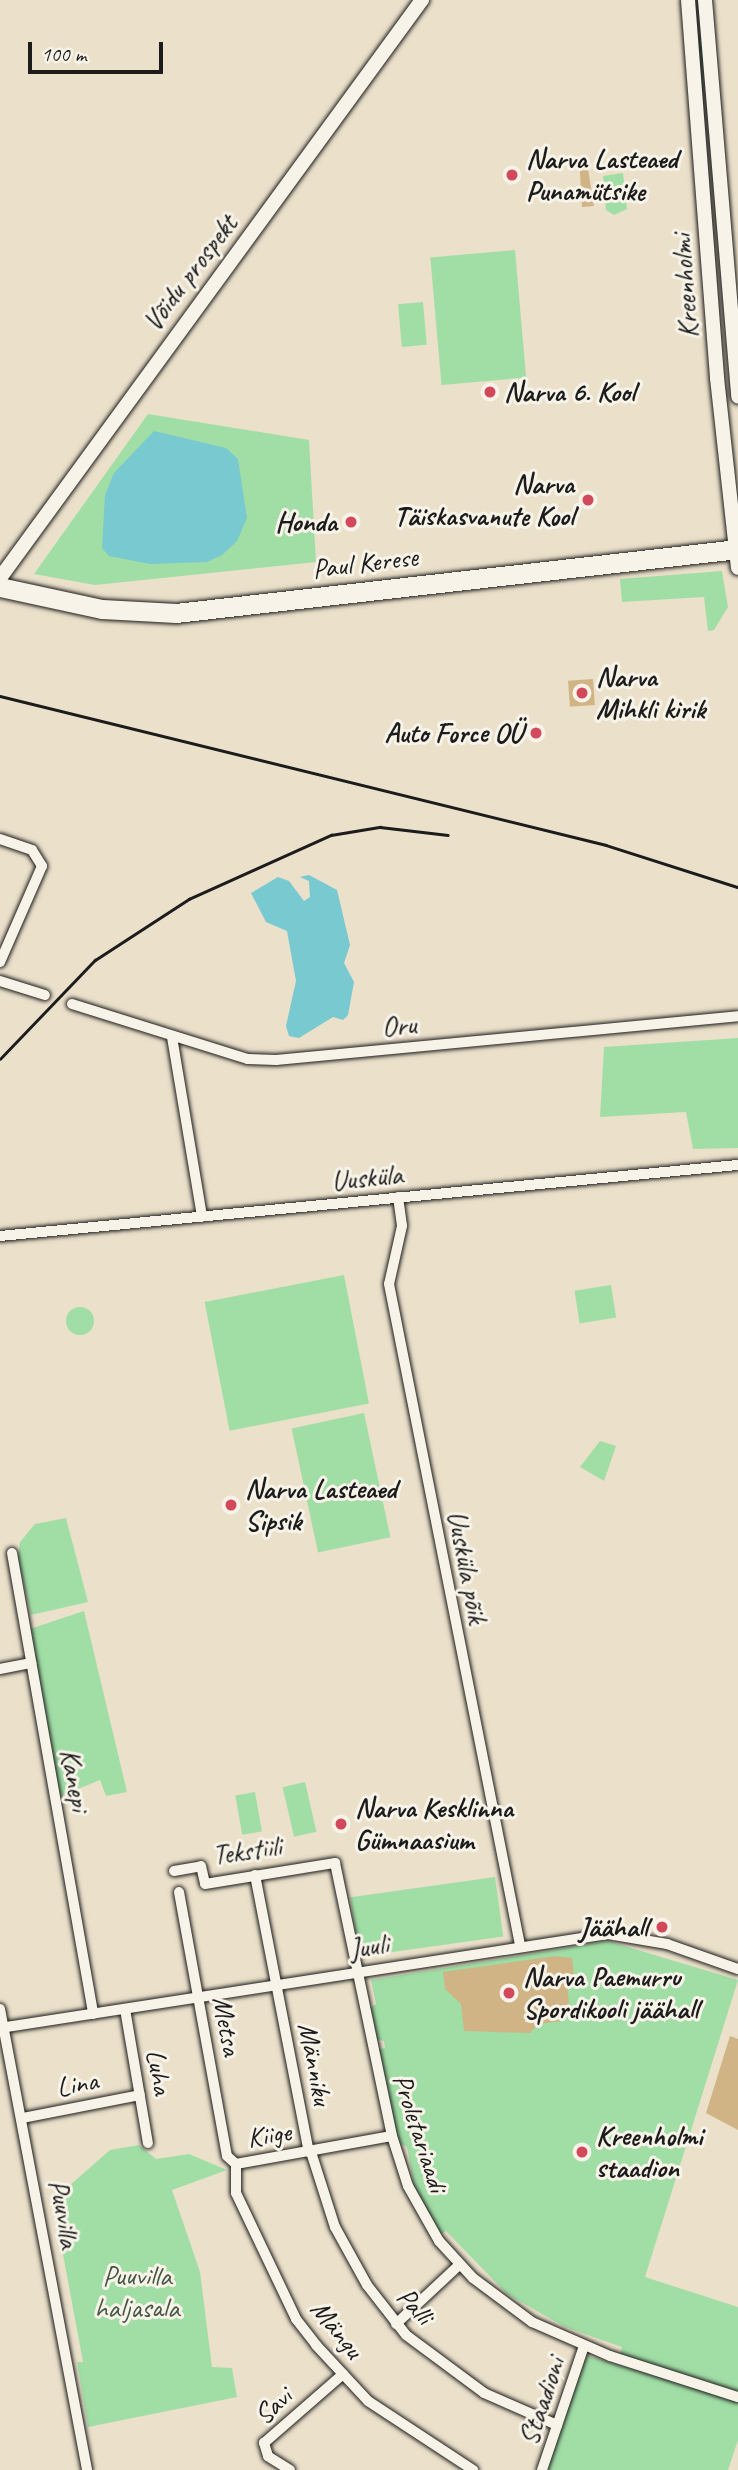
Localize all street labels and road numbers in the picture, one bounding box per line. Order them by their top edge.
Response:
street label: Võidu prospekt [136,208,244,338]
street label: Kreenholmi [665,233,705,339]
street label: Paul Kerese [310,540,420,586]
street label: Oru [380,1008,418,1044]
street label: Uusküla [330,1158,404,1198]
street label: Uusküla põik [440,1508,494,1626]
street label: Kanepi [53,1746,97,1814]
street label: Tekstiili [211,1830,283,1872]
street label: Juuli [347,1927,391,1967]
street label: Metsa [205,1994,249,2058]
street label: Männiku [291,2020,339,2108]
street label: Luha [139,2047,179,2097]
street label: Lina [54,2064,100,2104]
street label: Proletariaadi [385,2070,455,2196]
street label: Kiige [245,2115,293,2155]
street label: Puuvilla [41,2177,87,2251]
street label: Palli [390,2280,440,2332]
street label: Mängu [303,2293,371,2365]
street label: Staadioni [511,2353,573,2449]
street label: Savi [247,2380,299,2432]

